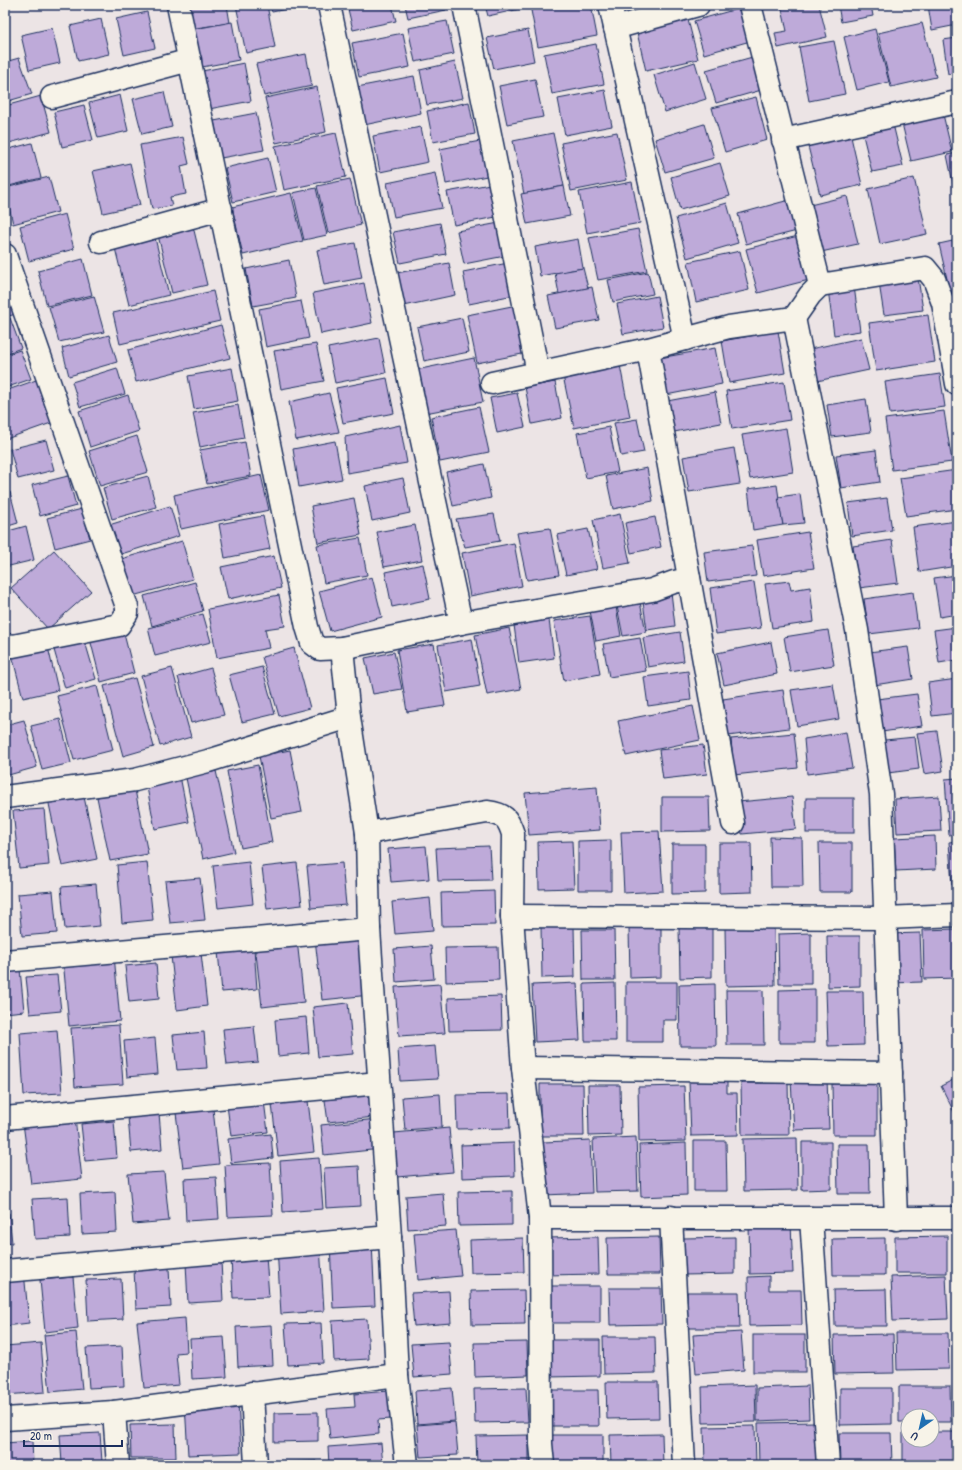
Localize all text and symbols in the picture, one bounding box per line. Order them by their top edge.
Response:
north arrow [900,1408,940,1448]
scale bar [24,1422,122,1448]
text: 20 m [30,1427,52,1444]
text: U [908,1429,921,1444]

